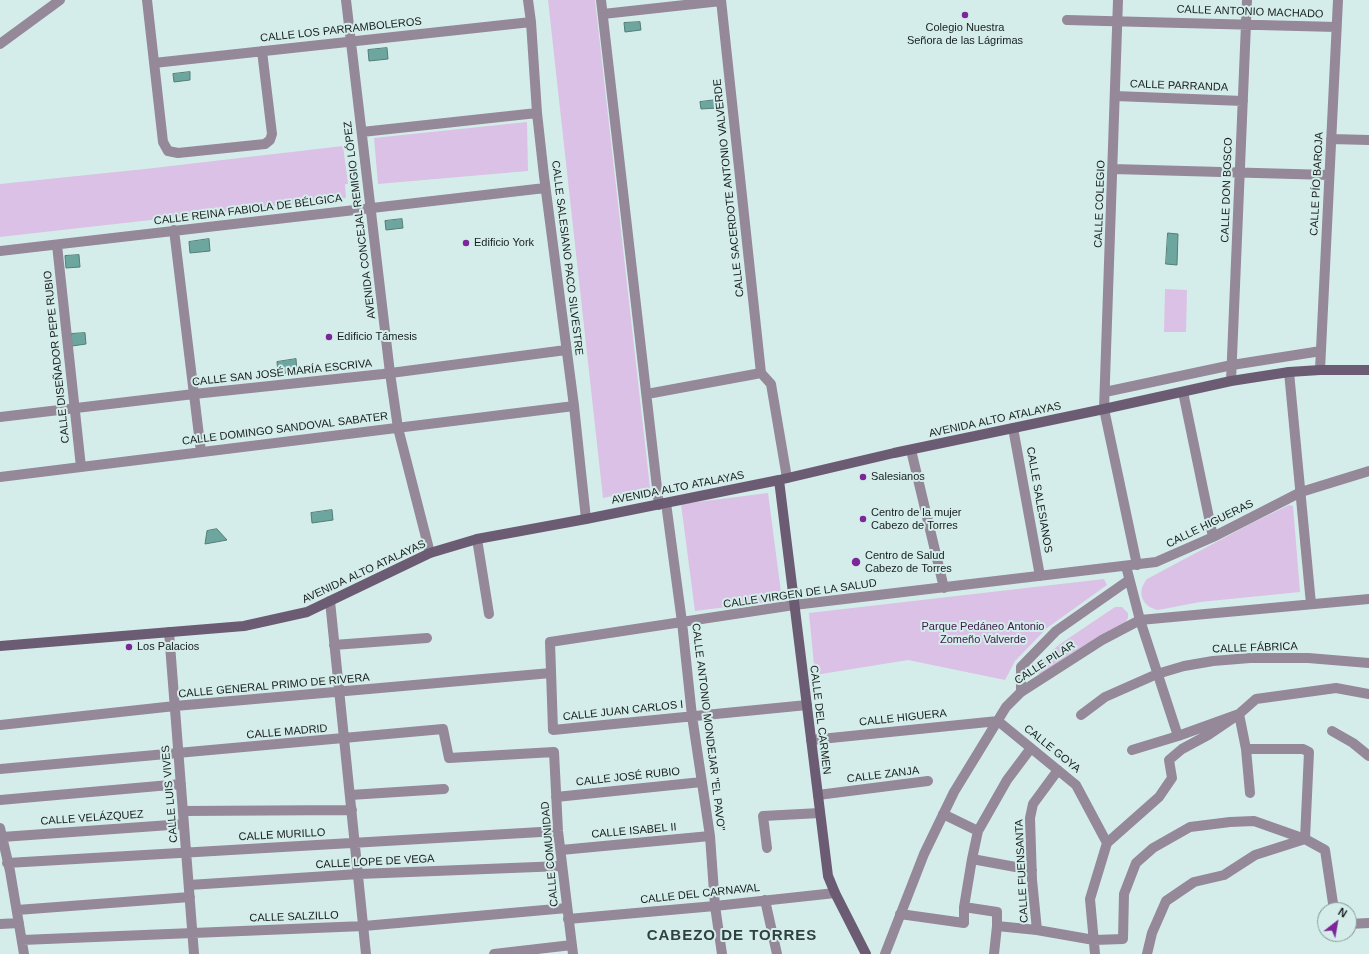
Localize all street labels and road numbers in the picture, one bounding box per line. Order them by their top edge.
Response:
street label: CALLE ANTONIO MACHADO [1176,3,1324,21]
street label: CALLE LOS PARRAMBOLEROS [260,15,422,45]
street label: CALLE SACERDOTE ANTONIO VALVERDE [711,78,747,298]
street label: CALLE PARRANDA [1130,78,1228,94]
street label: AVENIDA CONCEJAL REMIGIO LÓPEZ [341,120,379,320]
street label: CALLE PÍO BAROJA [1308,132,1326,236]
street label: CALLE DON BOSCO [1219,137,1235,243]
street label: CALLE SALESIANO PACO SILVESTRE [548,160,586,356]
street label: CALLE COLEGIO [1092,160,1108,248]
street label: CALLE REINA FABIOLA DE BÉLGICA [153,192,343,228]
street label: CALLE DISEÑADOR PEPE RUBIO [41,270,73,444]
street label: CALLE SAN JOSÉ MARÍA ESCRIVA [191,357,373,389]
street label: AVENIDA ALTO ATALAYAS [928,400,1062,440]
street label: CALLE DOMINGO SANDOVAL SABATER [181,410,389,448]
street label: CALLE SALESIANOS [1023,446,1055,554]
street label: AVENIDA ALTO ATALAYAS [611,469,745,507]
street label: CALLE HIGUERAS [1164,497,1256,551]
street label: AVENIDA ALTO ATALAYAS [300,538,428,606]
street label: CALLE VIRGEN DE LA SALUD [723,577,877,611]
street label: CALLE ANTONIO MONDEJAR "EL PAVO" [689,623,727,831]
street label: CALLE PILAR [1012,638,1078,688]
street label: CALLE FÁBRICA [1212,640,1298,656]
street label: CALLE DEL CARMEN [807,665,833,775]
street label: CALLE GENERAL PRIMO DE RIVERA [178,671,370,701]
street label: CALLE JUAN CARLOS I [562,698,684,724]
street label: CALLE HIGUERA [859,707,947,729]
street label: CALLE MADRID [246,722,328,742]
street label: CALLE GOYA [1021,722,1083,776]
street label: CALLE LUIS VIVES [159,745,181,843]
street label: CALLE ZANJA [846,764,920,786]
street label: CALLE JOSÉ RUBIO [575,765,681,789]
street label: CALLE COMUNIDAD [539,801,561,907]
street label: CALLE VELÁZQUEZ [40,808,144,828]
street label: CALLE FUENSANTA [1013,819,1031,923]
street label: CALLE ISABEL II [591,821,677,841]
street label: CALLE MURILLO [238,826,326,844]
street label: CALLE LOPE DE VEGA [315,852,435,872]
street label: CALLE DEL CARNAVAL [640,881,760,907]
street label: CALLE SALZILLO [249,909,339,925]

